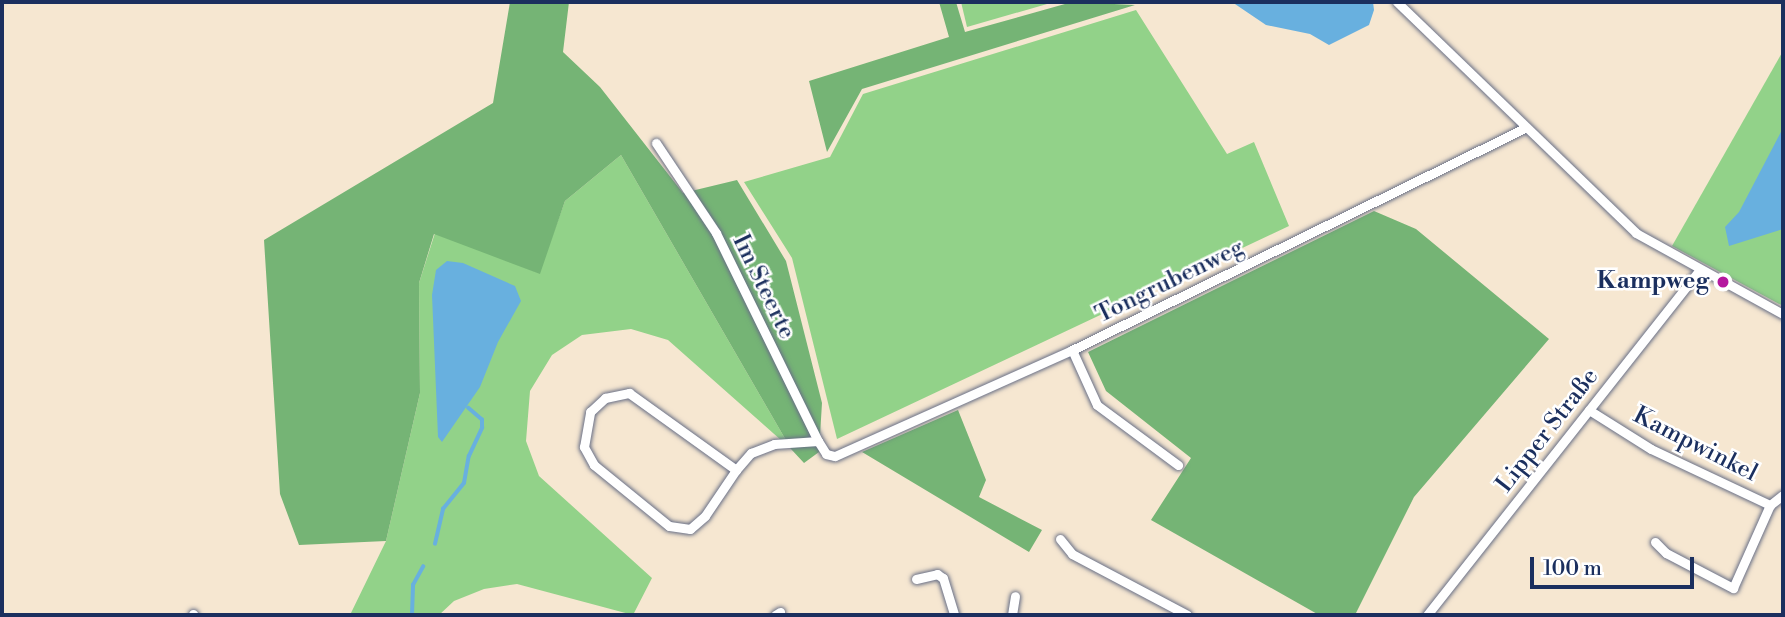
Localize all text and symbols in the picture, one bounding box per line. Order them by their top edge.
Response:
street label: Im Steerte [725,230,801,344]
street label: Tongrubenweg [1091,234,1249,330]
place label: Kampweg [1597,268,1709,296]
marker: Kampweg [1715,274,1731,290]
street label: Lipper Straße [1491,363,1605,499]
street label: Kampwinkel [1628,401,1762,489]
scale bar [1533,544,1698,588]
text: 100 m [1543,556,1602,582]

